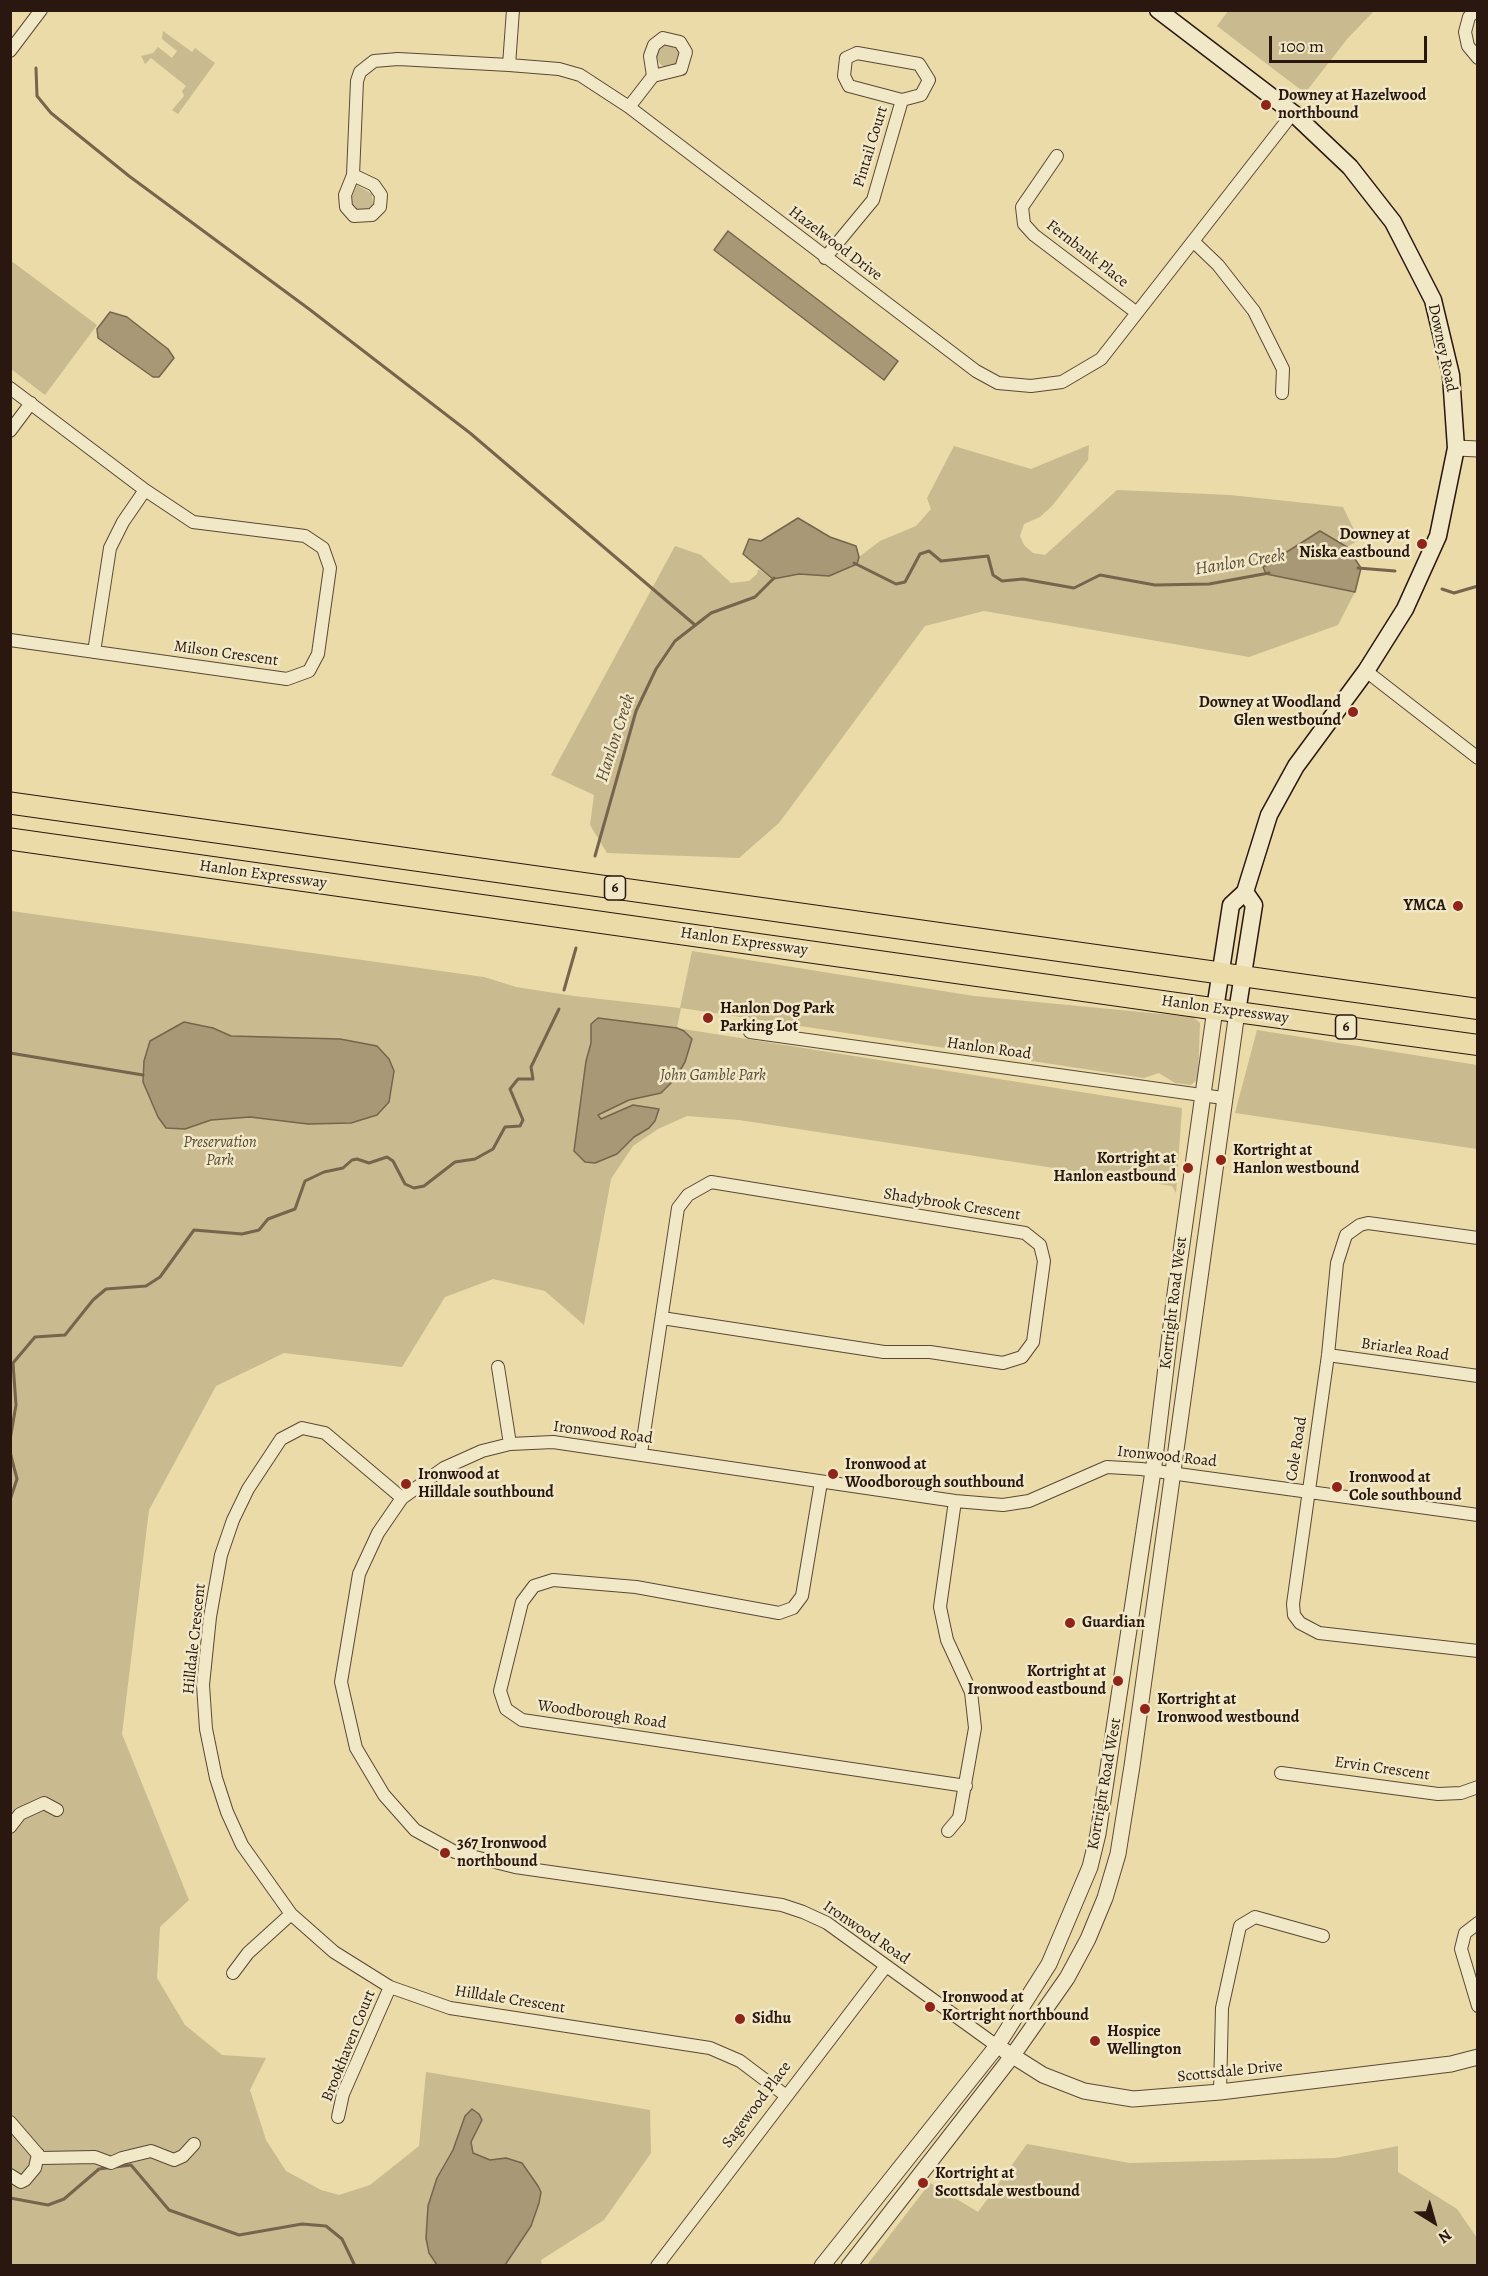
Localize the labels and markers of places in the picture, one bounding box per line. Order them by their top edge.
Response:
place label: Downey at Hazelwood northbound [1278,86,1426,124]
marker: Downey at Hazelwood northbound [1259,98,1273,112]
place label: Downey at Niska eastbound [1299,525,1410,563]
marker: Downey at Niska eastbound [1415,537,1429,551]
place label: Downey at Woodland Glen westbound [1199,693,1341,731]
marker: Downey at Woodland Glen westbound [1346,705,1360,719]
place label: YMCA [1404,896,1446,916]
marker: YMCA [1451,899,1465,913]
place label: Hanlon Dog Park Parking Lot [720,999,834,1037]
marker: Hanlon Dog Park Parking Lot [701,1011,715,1025]
place label: Kortright at Hanlon westbound [1233,1141,1359,1179]
place label: Kortright at Hanlon eastbound [1054,1149,1176,1187]
marker: Kortright at Hanlon westbound [1214,1153,1228,1167]
marker: Kortright at Hanlon eastbound [1181,1161,1195,1175]
place label: Ironwood at Woodborough southbound [845,1455,1024,1493]
place label: Ironwood at Hilldale southbound [418,1465,554,1503]
marker: Ironwood at Woodborough southbound [826,1467,840,1481]
place label: Ironwood at Cole southbound [1349,1468,1462,1506]
marker: Ironwood at Hilldale southbound [399,1477,413,1491]
marker: Ironwood at Cole southbound [1330,1480,1344,1494]
place label: Guardian [1082,1613,1145,1633]
marker: Guardian [1063,1616,1077,1630]
place label: Kortright at Ironwood eastbound [968,1662,1106,1700]
marker: Kortright at Ironwood eastbound [1111,1674,1125,1688]
place label: Kortright at Ironwood westbound [1157,1690,1299,1728]
marker: Kortright at Ironwood westbound [1138,1702,1152,1716]
place label: 367 Ironwood northbound [457,1834,547,1872]
marker: 367 Ironwood northbound [438,1846,452,1860]
place label: Ironwood at Kortright northbound [942,1988,1089,2026]
marker: Ironwood at Kortright northbound [923,2000,937,2014]
place label: Sidhu [752,2009,791,2029]
marker: Sidhu [733,2012,747,2026]
place label: Hospice Wellington [1107,2022,1181,2060]
marker: Hospice Wellington [1088,2034,1102,2048]
place label: Kortright at Scottsdale westbound [935,2164,1080,2202]
marker: Kortright at Scottsdale westbound [916,2176,930,2190]

